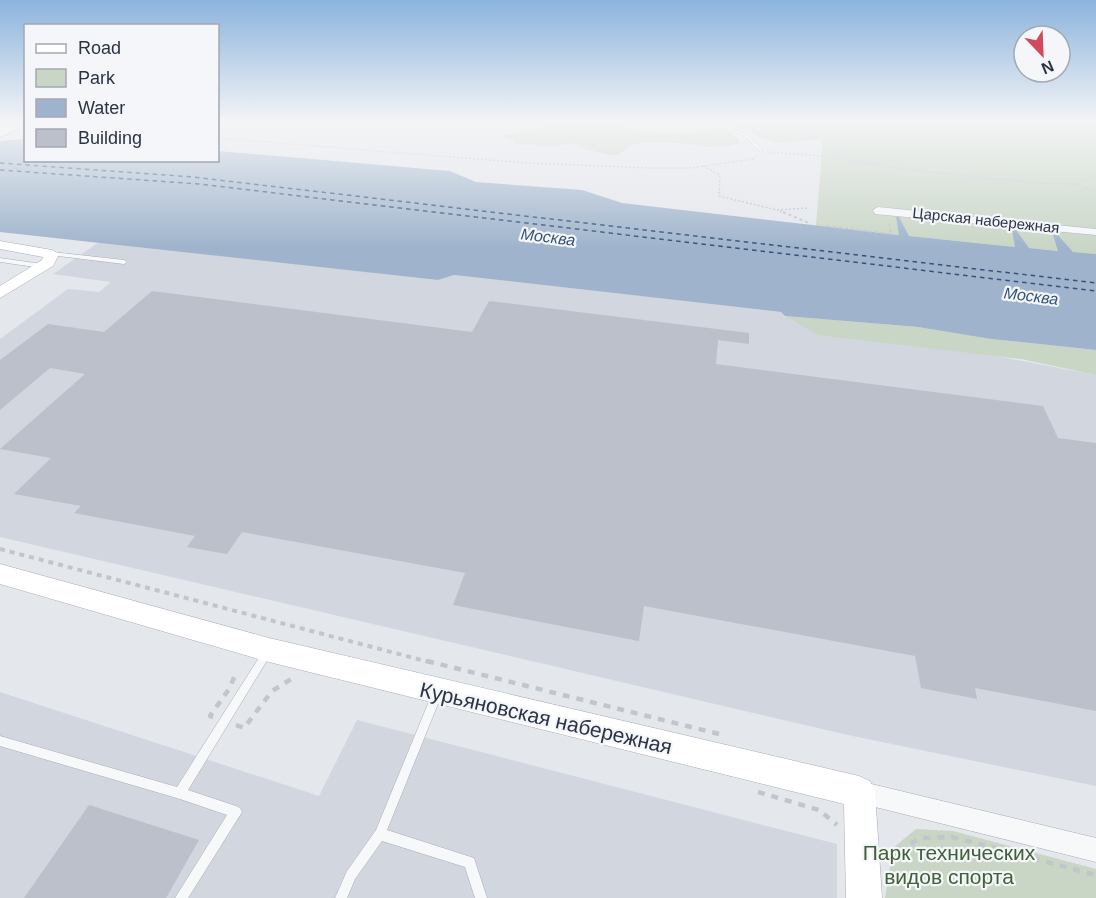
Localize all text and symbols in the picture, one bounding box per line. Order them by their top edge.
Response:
legend [24,24,219,162]
north arrow [1012,24,1072,84]
text: Road [78,38,121,58]
text: N [1039,57,1056,77]
text: Park [78,68,116,88]
text: Water [78,98,125,118]
text: Building [78,128,142,148]
street label: Царская набережная [912,204,1060,236]
water label: Москва [520,225,576,249]
water label: Москва [1003,284,1059,308]
street label: Курьяновская набережная [418,678,674,758]
park label: Парк технических видов спорта [863,841,1036,888]

